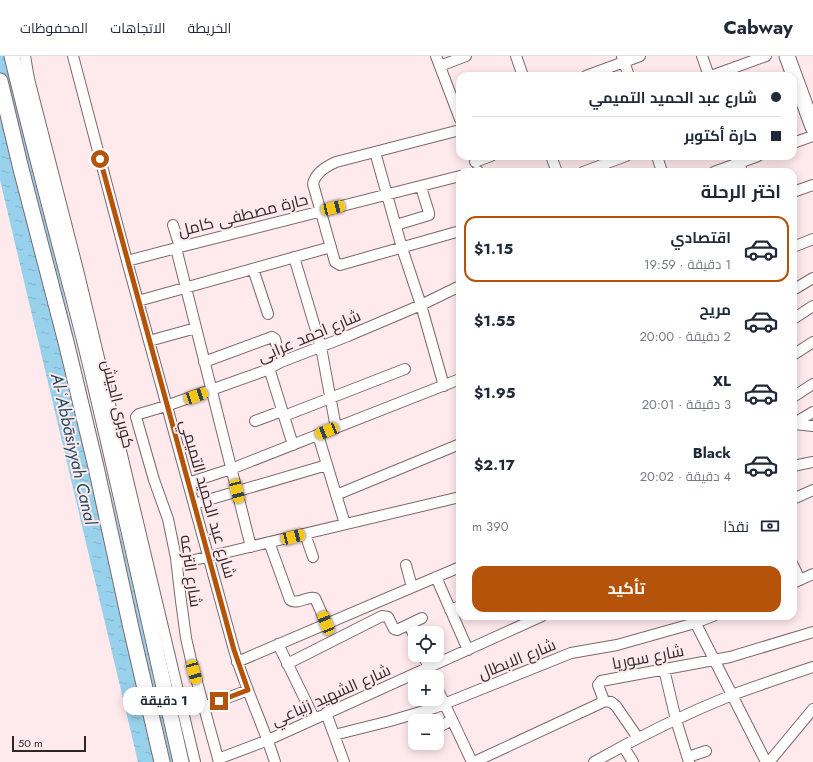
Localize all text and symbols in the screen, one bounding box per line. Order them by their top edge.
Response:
text: Cabway [723,14,793,41]
text: المحفوظات [20,18,88,38]
text: الاتجاهات [110,18,166,38]
text: الخريطة [188,18,231,38]
text: شارع عبد الحميد التميمي [589,87,757,109]
text: حارة أكتوبر [684,125,757,147]
route start [91,150,109,168]
text: اختر الرحلة [701,179,781,205]
street label: حارة مصطفى كامل [176,188,310,242]
car [320,199,346,217]
text: اقتصادي [671,227,731,249]
icon: car [743,231,779,267]
text: $1.15 [474,238,513,260]
text: 1 دقيقة · 19:59 [644,255,731,274]
text: مريح [699,299,731,321]
icon: car [743,303,779,339]
street label: شارع احمد عرابى [254,304,364,368]
text: $1.55 [474,310,515,332]
text: 2 دقيقة · 20:00 [639,327,731,346]
street label: كوبرى الجيش [96,357,140,451]
water label: Al-ʿAbbāsiyyah Canal [45,370,103,528]
text: XL [713,370,731,392]
icon: car [743,375,779,411]
text: $1.95 [474,382,516,404]
car [183,386,209,406]
text: 3 دقيقة · 20:01 [642,395,731,414]
street label: شارع عبد الحميد التميمي [172,417,242,582]
car [314,421,340,441]
text: Black [693,442,731,464]
icon: car [743,447,779,483]
text: $2.17 [474,454,515,476]
text: 4 دقيقة · 20:02 [640,467,731,486]
car [228,478,246,504]
icon: cash [759,515,781,537]
text: نقدًا [723,516,749,538]
text: 390 m [472,517,508,536]
car [280,528,306,546]
street label: شارع الترعه [175,533,207,609]
button: تأكيد [472,566,781,612]
car [316,610,336,636]
map controls [408,626,444,750]
button: locate [408,626,444,662]
street label: شارع الابطال [475,633,559,685]
street label: شارع سوريا [610,639,686,675]
street label: شارع الشهيد زنباعي [268,658,395,733]
car [185,659,203,685]
button: + [408,670,444,706]
callout: 1 دقيقة [123,687,205,715]
text: 1 دقيقة [140,691,188,710]
route end [210,692,228,710]
button: − [408,714,444,750]
scale bar [12,734,86,753]
text: 50 m [18,735,43,751]

